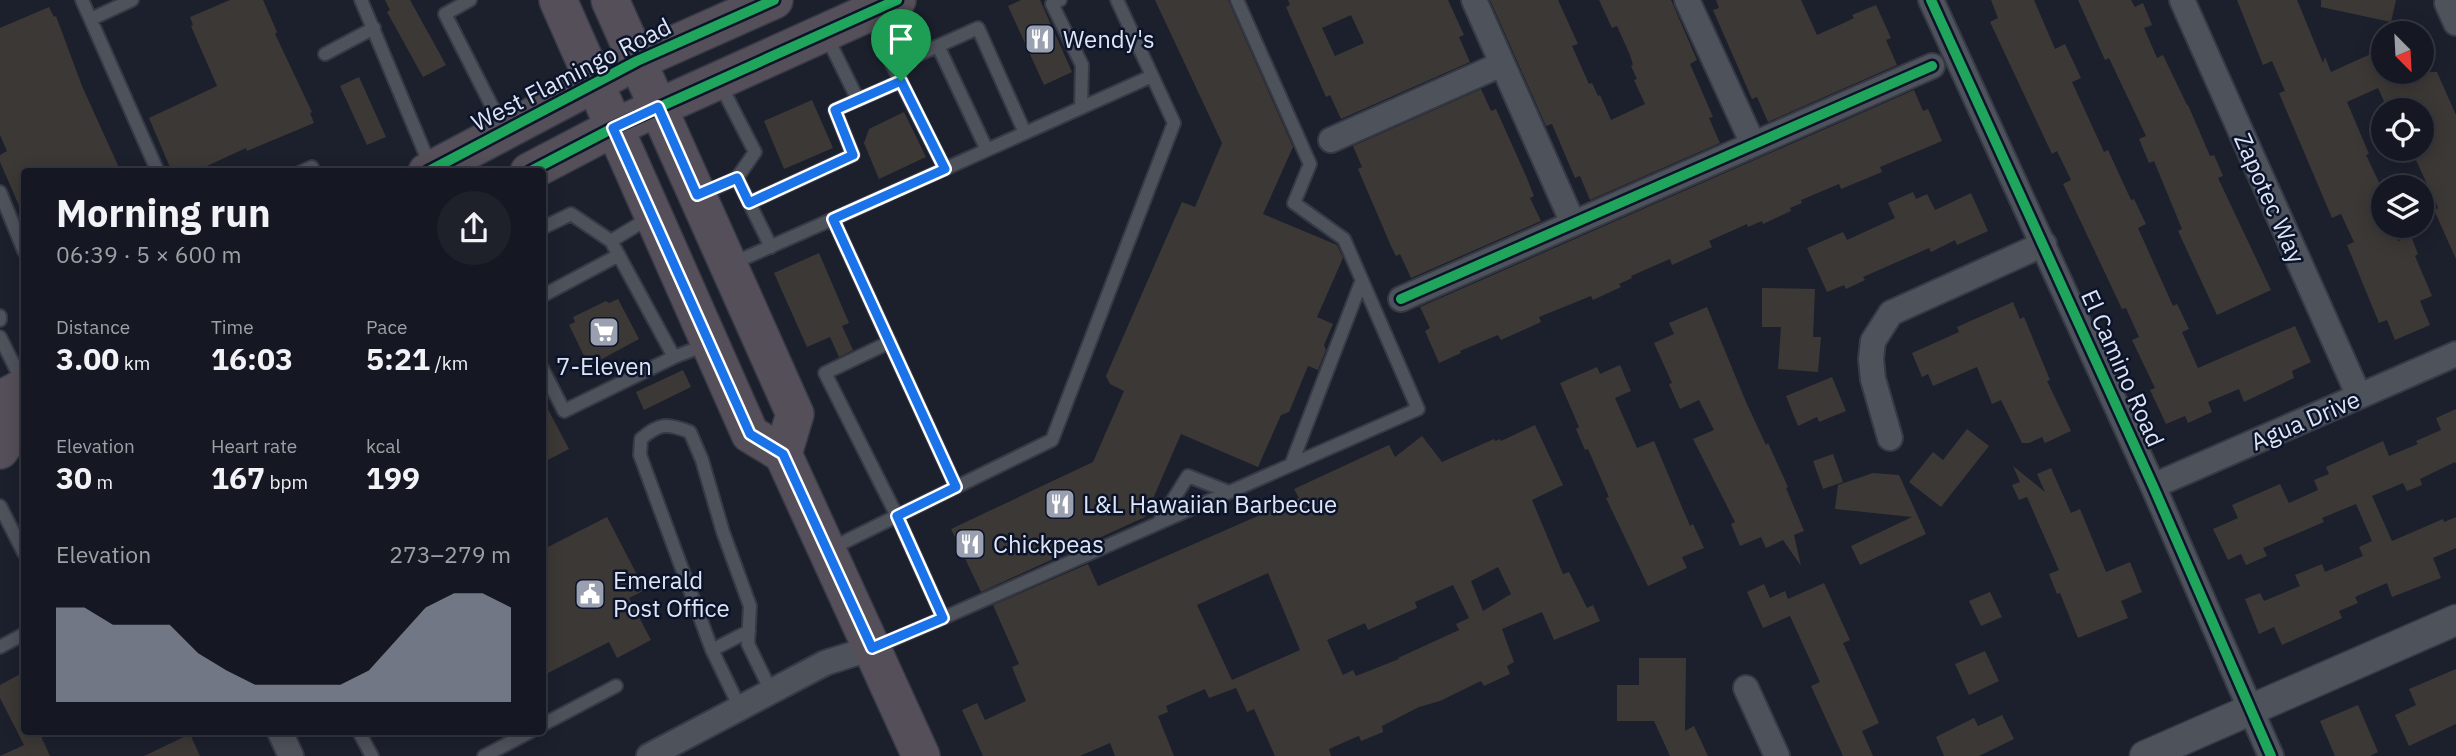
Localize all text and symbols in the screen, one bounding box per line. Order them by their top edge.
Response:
pin [871,9,931,81]
street label: West Flamingo Road [466,10,676,138]
icon: arrive [882,20,920,58]
north arrow [2371,21,2434,84]
map controls [2371,21,2434,238]
restaurant icon: Wendy's [1023,22,1057,56]
place label: Wendy's [1063,23,1155,55]
button: locate [2371,98,2434,161]
street label: Zapotec Way [2227,128,2313,268]
button: layers [2371,175,2434,238]
text: Morning run [56,188,271,237]
button: share [437,191,511,265]
text: 06:39 · 5 × 600 m [56,239,242,269]
street label: El Camino Road [2074,284,2172,452]
text: Distance [56,315,130,339]
text: Time [211,315,254,339]
text: Pace [366,315,407,339]
supermarket icon: 7-Eleven [587,315,621,349]
text: 3.00 [56,339,119,378]
text: 16:03 [211,339,293,378]
text: 5:21 [366,339,430,378]
place label: 7-Eleven [556,350,652,382]
text: km [119,351,150,375]
text: /km [430,351,468,375]
street label: Agua Drive [2245,383,2365,457]
text: Elevation [56,434,135,458]
text: Heart rate [211,434,297,458]
text: kcal [366,434,401,458]
text: 30 [56,458,92,497]
text: 167 [211,458,265,497]
text: 199 [366,458,420,497]
text: m [92,470,113,494]
text: bpm [265,470,308,494]
restaurant icon: L&L Hawaiian Barbecue [1043,487,1077,521]
place label: L&L Hawaiian Barbecue [1083,488,1337,520]
restaurant icon: Chickpeas [953,527,987,561]
place label: Chickpeas [993,528,1104,560]
text: Elevation [56,539,151,569]
text: 273–279 m [389,539,511,569]
place label: Emerald Post Office [613,564,730,624]
public building icon: Emerald Post Office [573,577,607,611]

